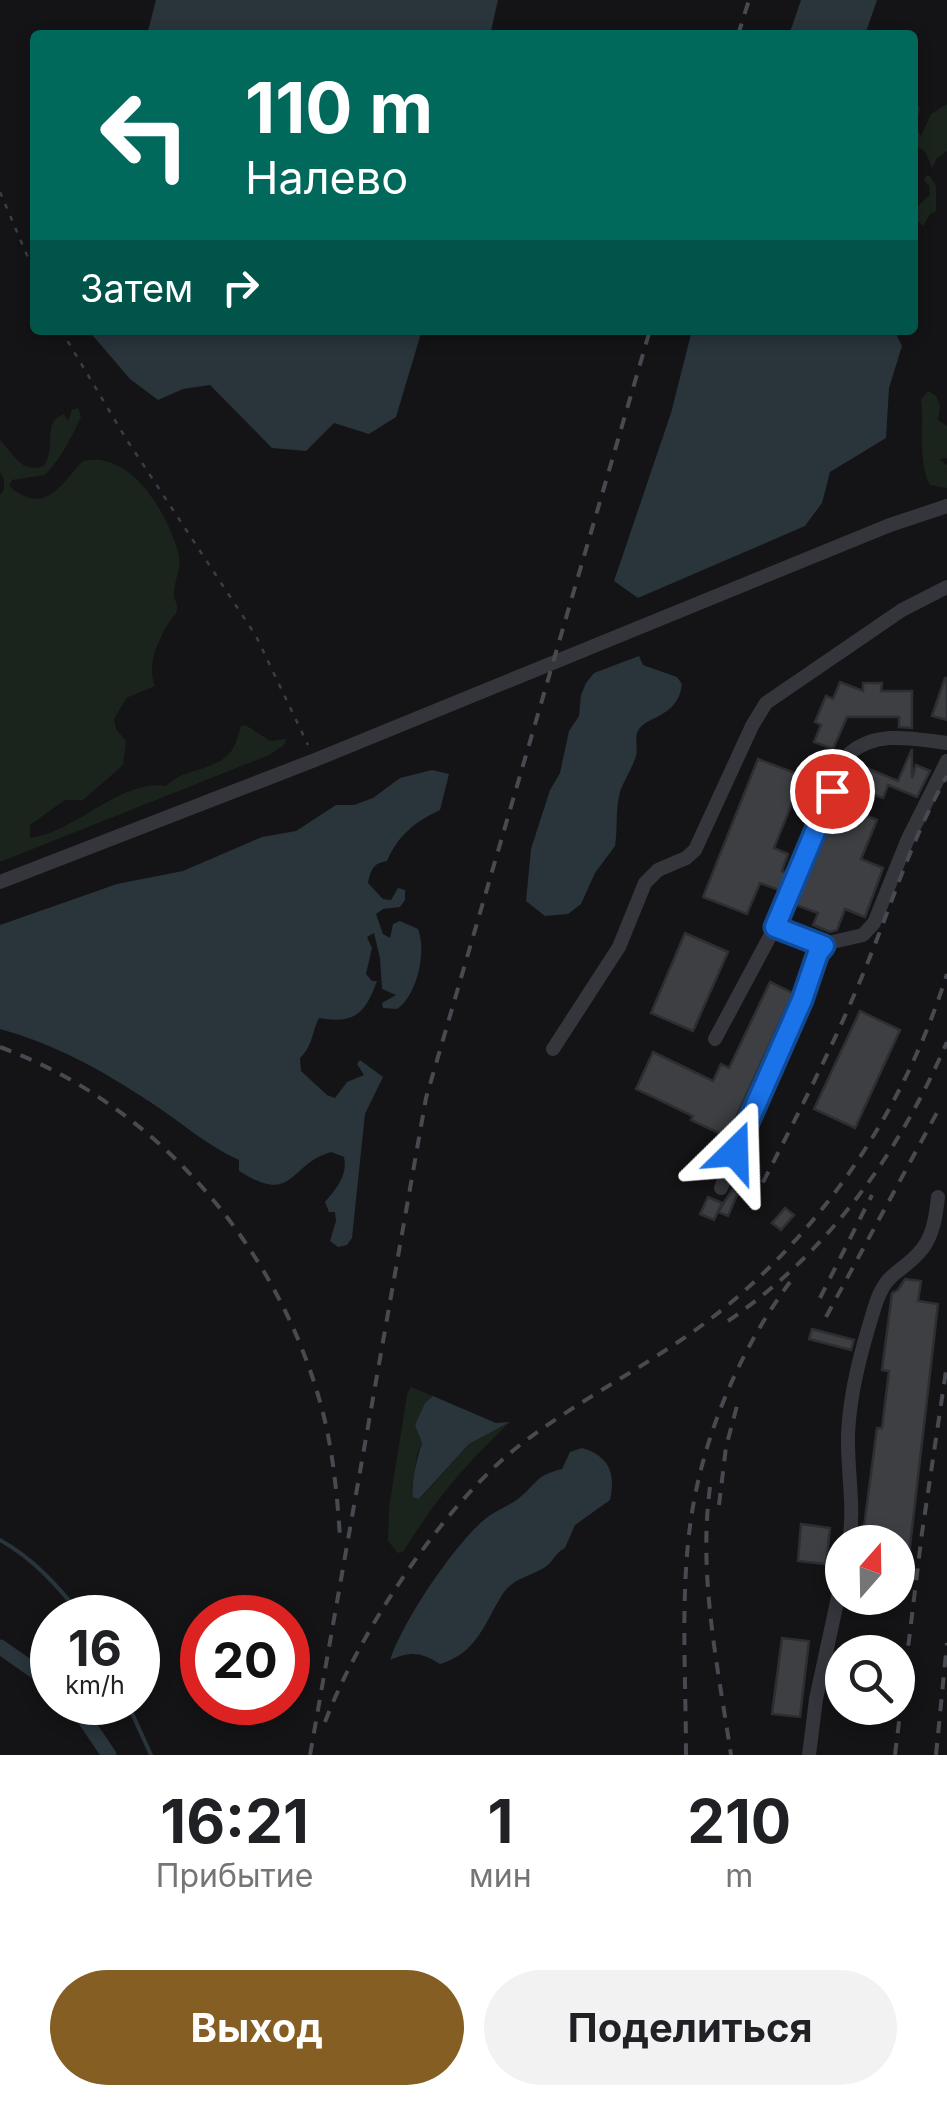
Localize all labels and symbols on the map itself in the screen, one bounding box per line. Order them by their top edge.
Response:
pin [790,749,875,834]
position arrow [683,1100,787,1204]
north arrow [825,1525,915,1615]
speed limit sign: 20 [180,1595,310,1725]

